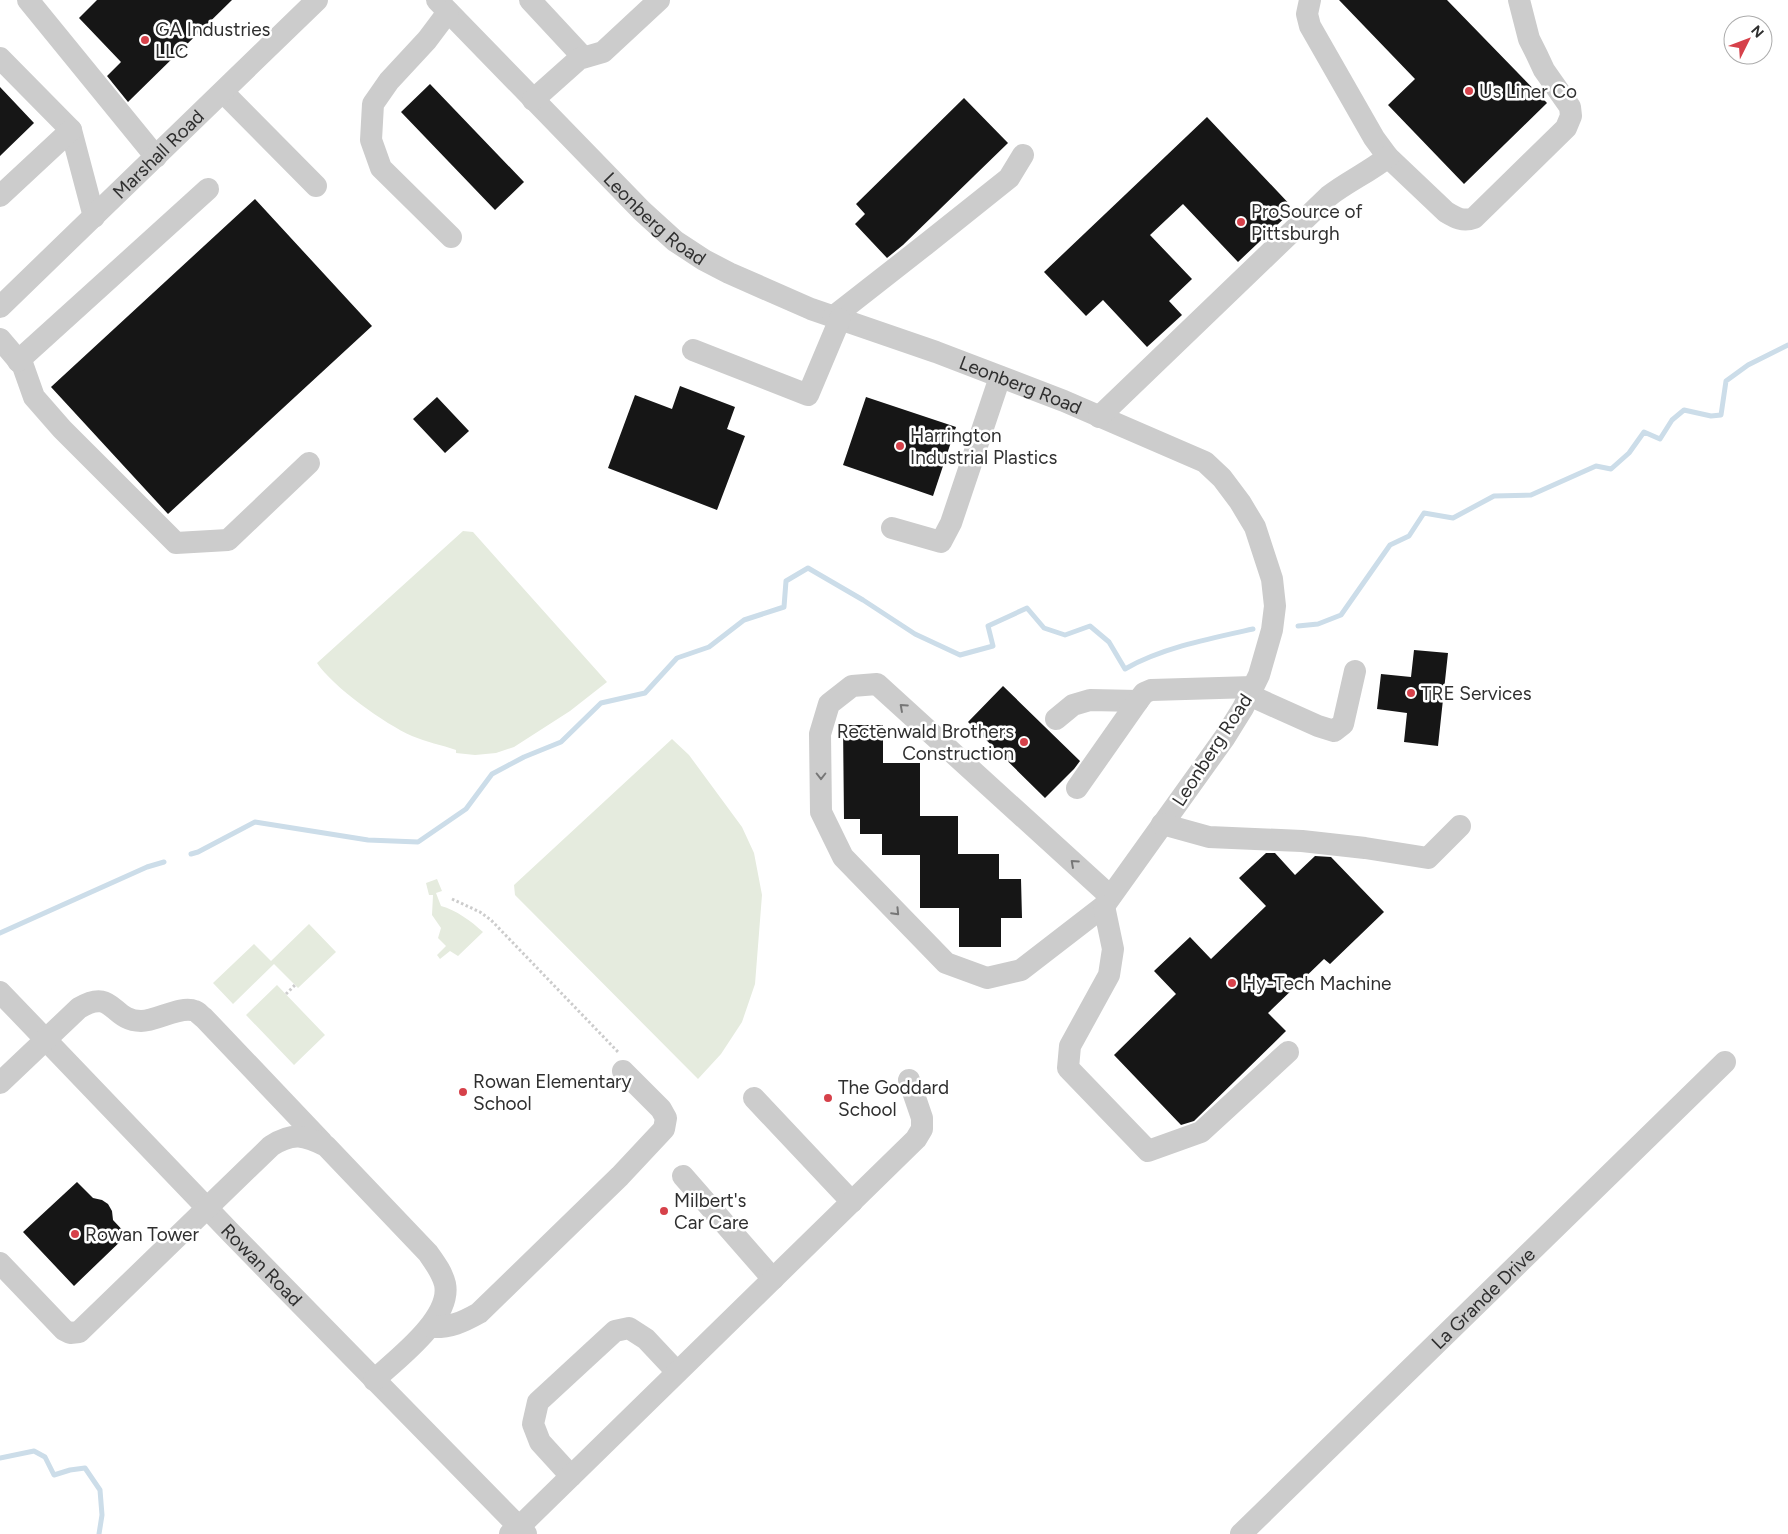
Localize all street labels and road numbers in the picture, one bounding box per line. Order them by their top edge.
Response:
street label: Marshall Road [108,105,209,203]
street label: Leonberg Road [599,167,711,270]
street label: Leonberg Road [956,351,1085,419]
street label: Leonberg Road [1167,689,1257,811]
street label: Rowan Road [217,1219,307,1311]
street label: La Grande Drive [1426,1242,1540,1354]

